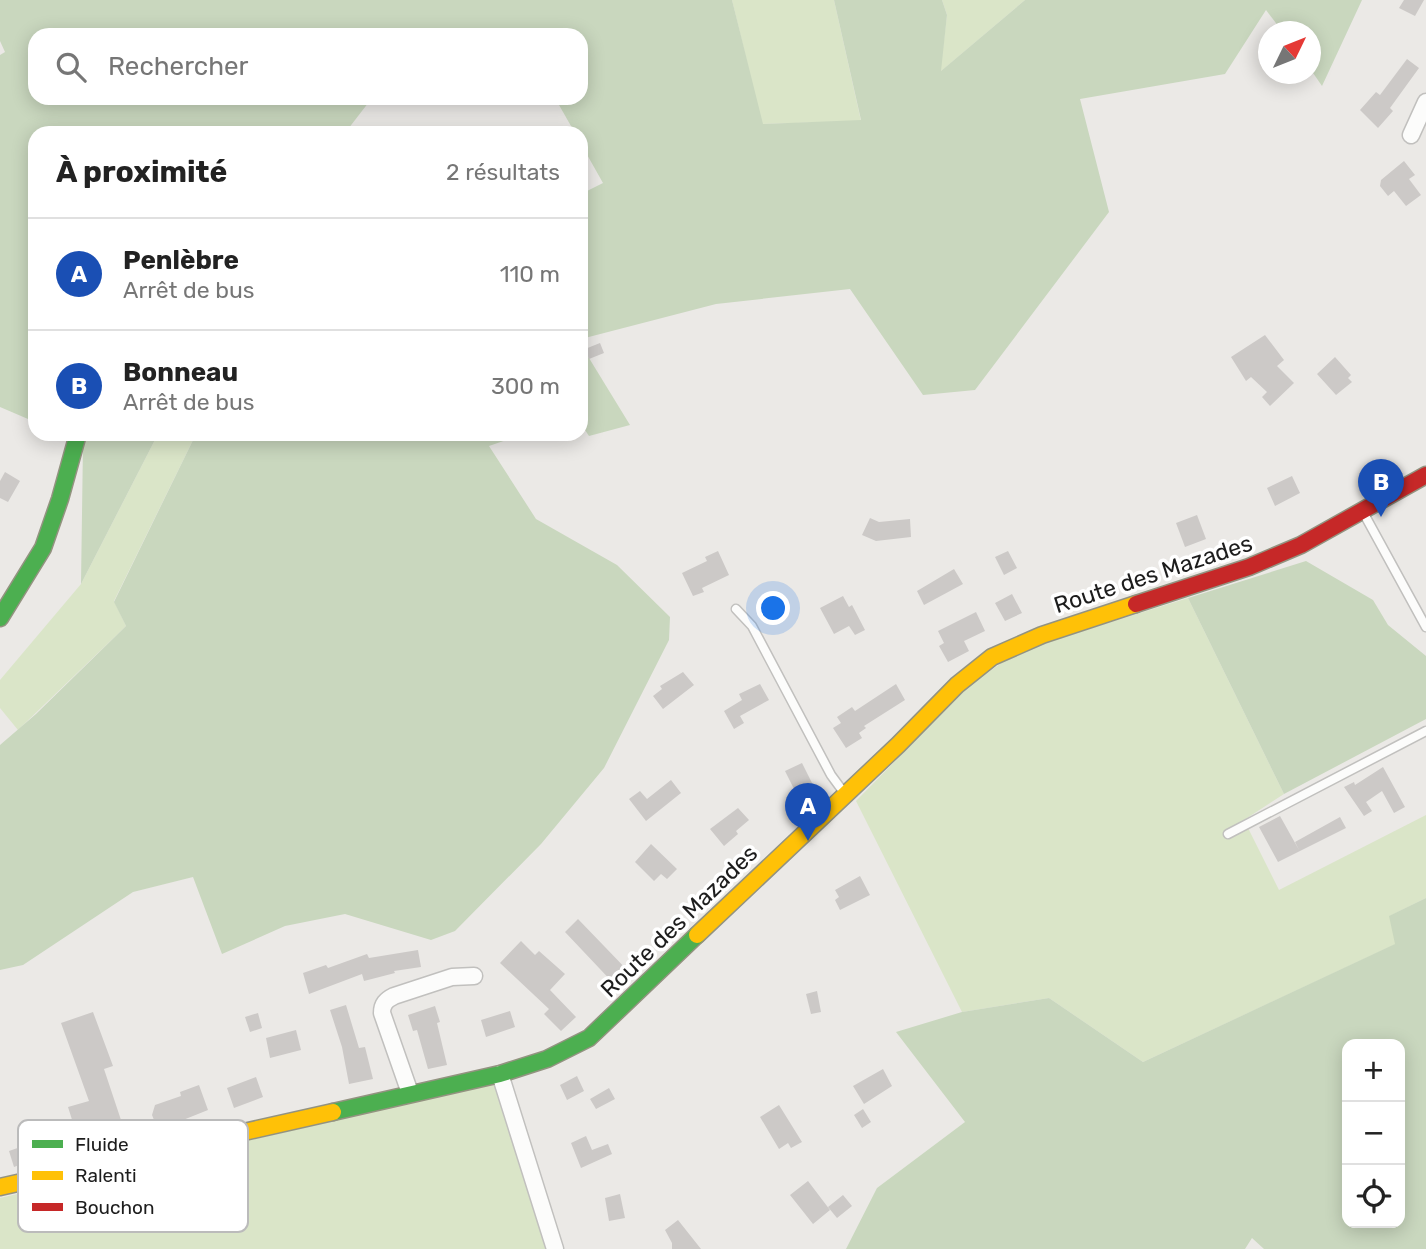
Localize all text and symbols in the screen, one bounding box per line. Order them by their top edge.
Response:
north arrow [1258,21,1321,84]
search box [28,28,588,105]
icon: search [52,48,90,86]
text: Rechercher [108,51,248,82]
text: À proximité [56,154,227,190]
text: 2 résultats [446,158,560,186]
text: Penlèbre [123,245,239,276]
text: A [71,260,87,288]
text: 110 m [500,260,560,288]
text: Arrêt de bus [123,276,255,304]
text: Bonneau [123,357,238,388]
text: B [71,372,87,400]
text: 300 m [491,372,560,400]
text: Arrêt de bus [123,388,255,416]
pin: B [1358,459,1404,517]
street label: Route des Mazades [1050,529,1256,619]
your location [756,591,790,625]
pin: A [785,783,831,841]
street label: Route des Mazades [595,839,763,1003]
map controls [1342,1039,1405,1228]
button: + [1342,1039,1405,1102]
button: − [1342,1102,1405,1165]
legend [18,1120,248,1232]
text: Fluide [75,1133,129,1156]
text: Ralenti [75,1164,137,1187]
button: locate [1342,1165,1405,1228]
text: Bouchon [75,1196,155,1219]

